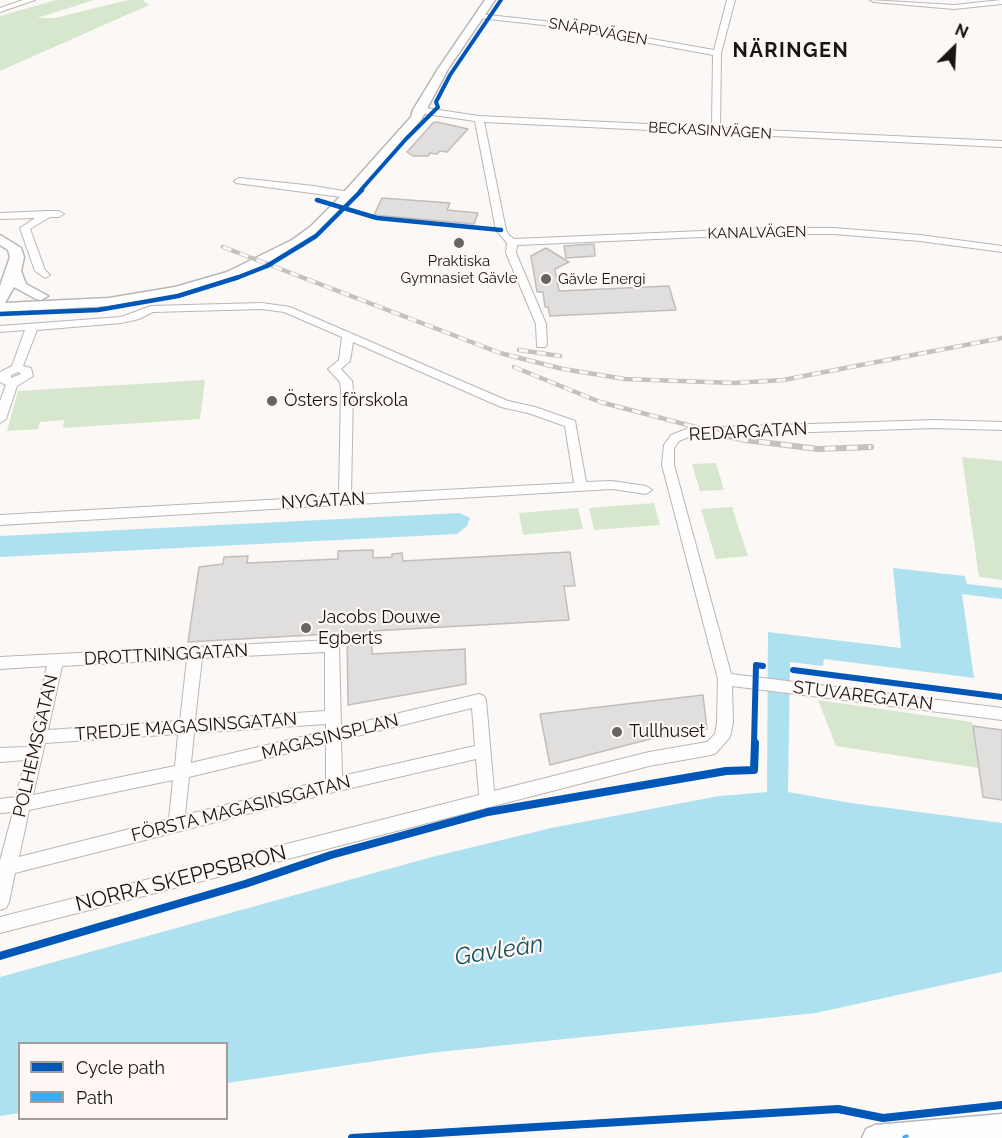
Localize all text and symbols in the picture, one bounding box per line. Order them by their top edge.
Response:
street label: SNÄPPVÄGEN [547,14,649,50]
north arrow [924,18,984,78]
text: N [952,20,971,42]
district label: NÄRINGEN [733,39,849,63]
street label: BECKASINVÄGEN [648,119,772,143]
street label: KANALVÄGEN [707,223,807,243]
marker: Praktiska Gymnasiet Gävle [452,236,466,250]
place label: Praktiska Gymnasiet Gävle [400,252,518,287]
place label: Gävle Energi [558,270,646,288]
marker: Gävle Energi [539,272,553,286]
place label: Östers förskola [284,390,408,412]
marker: Östers förskola [265,394,279,408]
street label: REDARGATAN [688,418,808,446]
street label: NYGATAN [280,488,366,514]
place label: Jacobs Douwe Egberts [318,607,440,650]
marker: Jacobs Douwe Egberts [299,621,313,635]
street label: DROTTNINGGATAN [83,640,249,670]
street label: POLHEMSGATAN [9,673,63,819]
street label: STUVAREGATAN [792,677,934,715]
street label: TREDJE MAGASINSGATAN [74,708,298,746]
street label: MAGASINSPLAN [259,710,401,764]
place label: Tullhuset [629,721,705,743]
marker: Tullhuset [610,725,624,739]
street label: FÖRSTA MAGASINSGATAN [129,771,353,847]
street label: NORRA SKEPPSBRON [73,841,289,917]
water label: Gavleån [453,930,545,972]
legend [18,1042,228,1120]
text: Cycle path [76,1057,165,1078]
text: Path [76,1087,113,1108]

